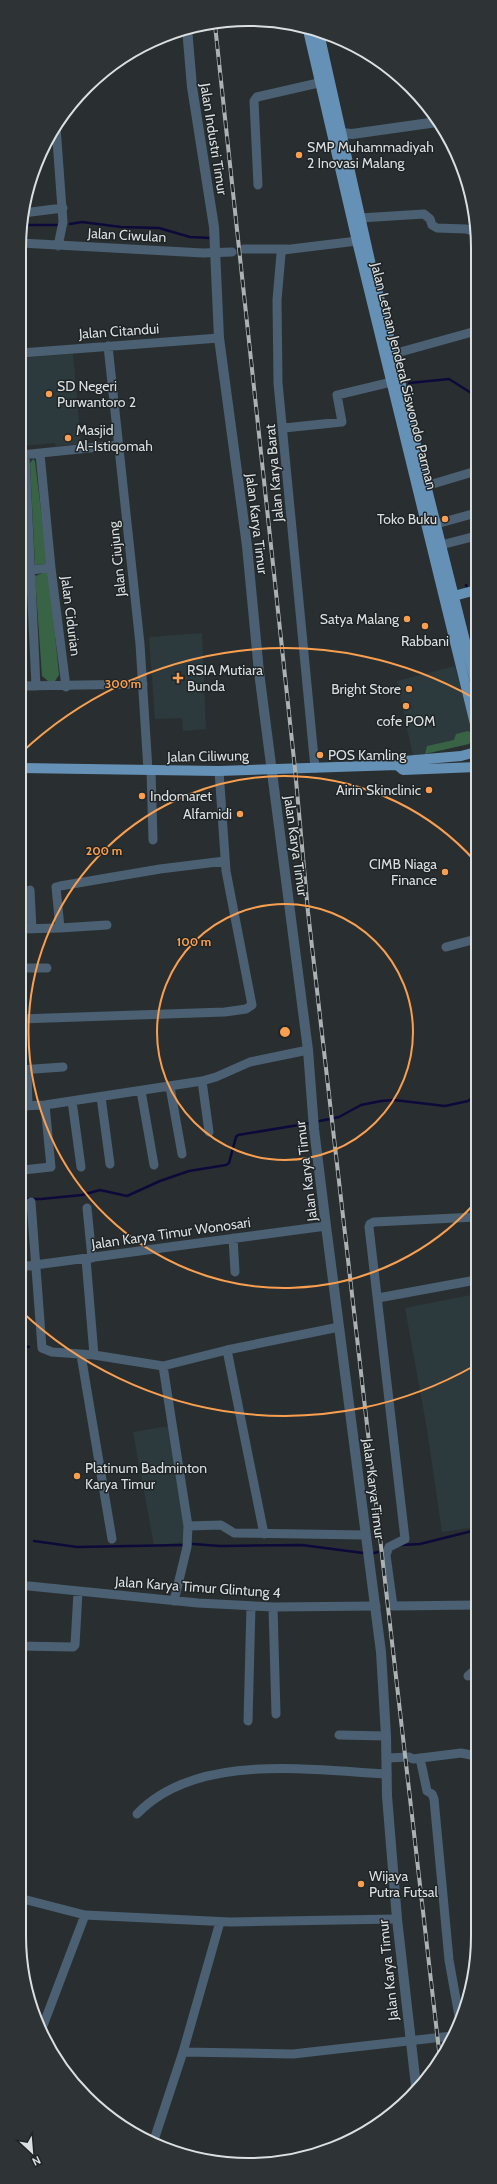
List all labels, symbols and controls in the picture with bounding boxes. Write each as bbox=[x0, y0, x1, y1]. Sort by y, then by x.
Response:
street label: Jalan Industri Timur bbox=[196, 81, 232, 197]
place label: SMP Muhammadiyah 2 Inovasi Malang bbox=[307, 138, 434, 172]
marker: SMP Muhammadiyah 2 Inovasi Malang bbox=[294, 150, 304, 160]
street label: Jalan Ciwulan bbox=[86, 224, 167, 246]
street label: Jalan Letnan Jenderal Siswondo Parman bbox=[367, 260, 441, 491]
street label: Jalan Citandui bbox=[77, 319, 160, 343]
place label: SD Negeri Purwantoro 2 bbox=[57, 377, 136, 411]
marker: SD Negeri Purwantoro 2 bbox=[44, 389, 54, 399]
place label: Masjid Al-Istiqomah bbox=[76, 421, 153, 455]
street label: Jalan Karya Barat bbox=[261, 423, 287, 523]
marker: Masjid Al-Istiqomah bbox=[63, 433, 73, 443]
street label: Jalan Karya Timur bbox=[242, 472, 272, 576]
place label: Toko Buku bbox=[377, 510, 437, 528]
marker: Toko Buku bbox=[440, 514, 450, 524]
street label: Jalan Ciujung bbox=[104, 519, 130, 599]
street label: Jalan Cidurian bbox=[57, 574, 85, 657]
place label: Satya Malang bbox=[320, 610, 400, 628]
marker: Satya Malang bbox=[402, 614, 412, 624]
marker: Rabbani bbox=[420, 621, 430, 631]
place label: Rabbani bbox=[401, 632, 449, 650]
place label: RSIA Mutiara Bunda bbox=[187, 661, 263, 695]
marker: RSIA Mutiara Bunda bbox=[172, 672, 184, 684]
text: 300 m bbox=[105, 676, 141, 691]
place label: Bright Store bbox=[331, 680, 401, 698]
marker: Bright Store bbox=[404, 684, 414, 694]
marker: cofe POM bbox=[401, 701, 411, 711]
place label: cofe POM bbox=[377, 712, 435, 730]
street label: Jalan Ciliwung bbox=[166, 746, 250, 766]
place label: POS Kamling bbox=[328, 746, 407, 764]
marker: POS Kamling bbox=[315, 750, 325, 760]
place label: Airin Skinclinic bbox=[336, 781, 421, 799]
marker: Airin Skinclinic bbox=[424, 785, 434, 795]
place label: Indomaret bbox=[150, 787, 212, 805]
marker: Indomaret bbox=[137, 791, 147, 801]
street label: Jalan Karya Timur bbox=[280, 794, 312, 898]
place label: Alfamidi bbox=[183, 805, 232, 823]
marker: Alfamidi bbox=[235, 809, 245, 819]
text: 200 m bbox=[86, 843, 122, 858]
place label: CIMB Niaga Finance bbox=[369, 855, 437, 889]
marker: CIMB Niaga Finance bbox=[440, 867, 450, 877]
text: 100 m bbox=[177, 934, 211, 949]
centre of rings bbox=[278, 1025, 292, 1039]
street label: Jalan Karya Timur bbox=[291, 1119, 321, 1223]
street label: Jalan Karya Timur Wonosari bbox=[89, 1213, 252, 1253]
street label: Jalan Karya Timur bbox=[359, 1437, 389, 1541]
place label: Platinum Badminton Karya Timur bbox=[85, 1459, 207, 1493]
marker: Platinum Badminton Karya Timur bbox=[72, 1471, 82, 1481]
street label: Jalan Karya Timur Glintung 4 bbox=[114, 1572, 281, 1602]
place label: Wijaya Putra Futsal bbox=[369, 1867, 439, 1901]
marker: Wijaya Putra Futsal bbox=[356, 1879, 366, 1889]
street label: Jalan Karya Timur bbox=[374, 1918, 402, 2022]
north arrow bbox=[12, 2132, 52, 2172]
text: N bbox=[30, 2153, 43, 2169]

